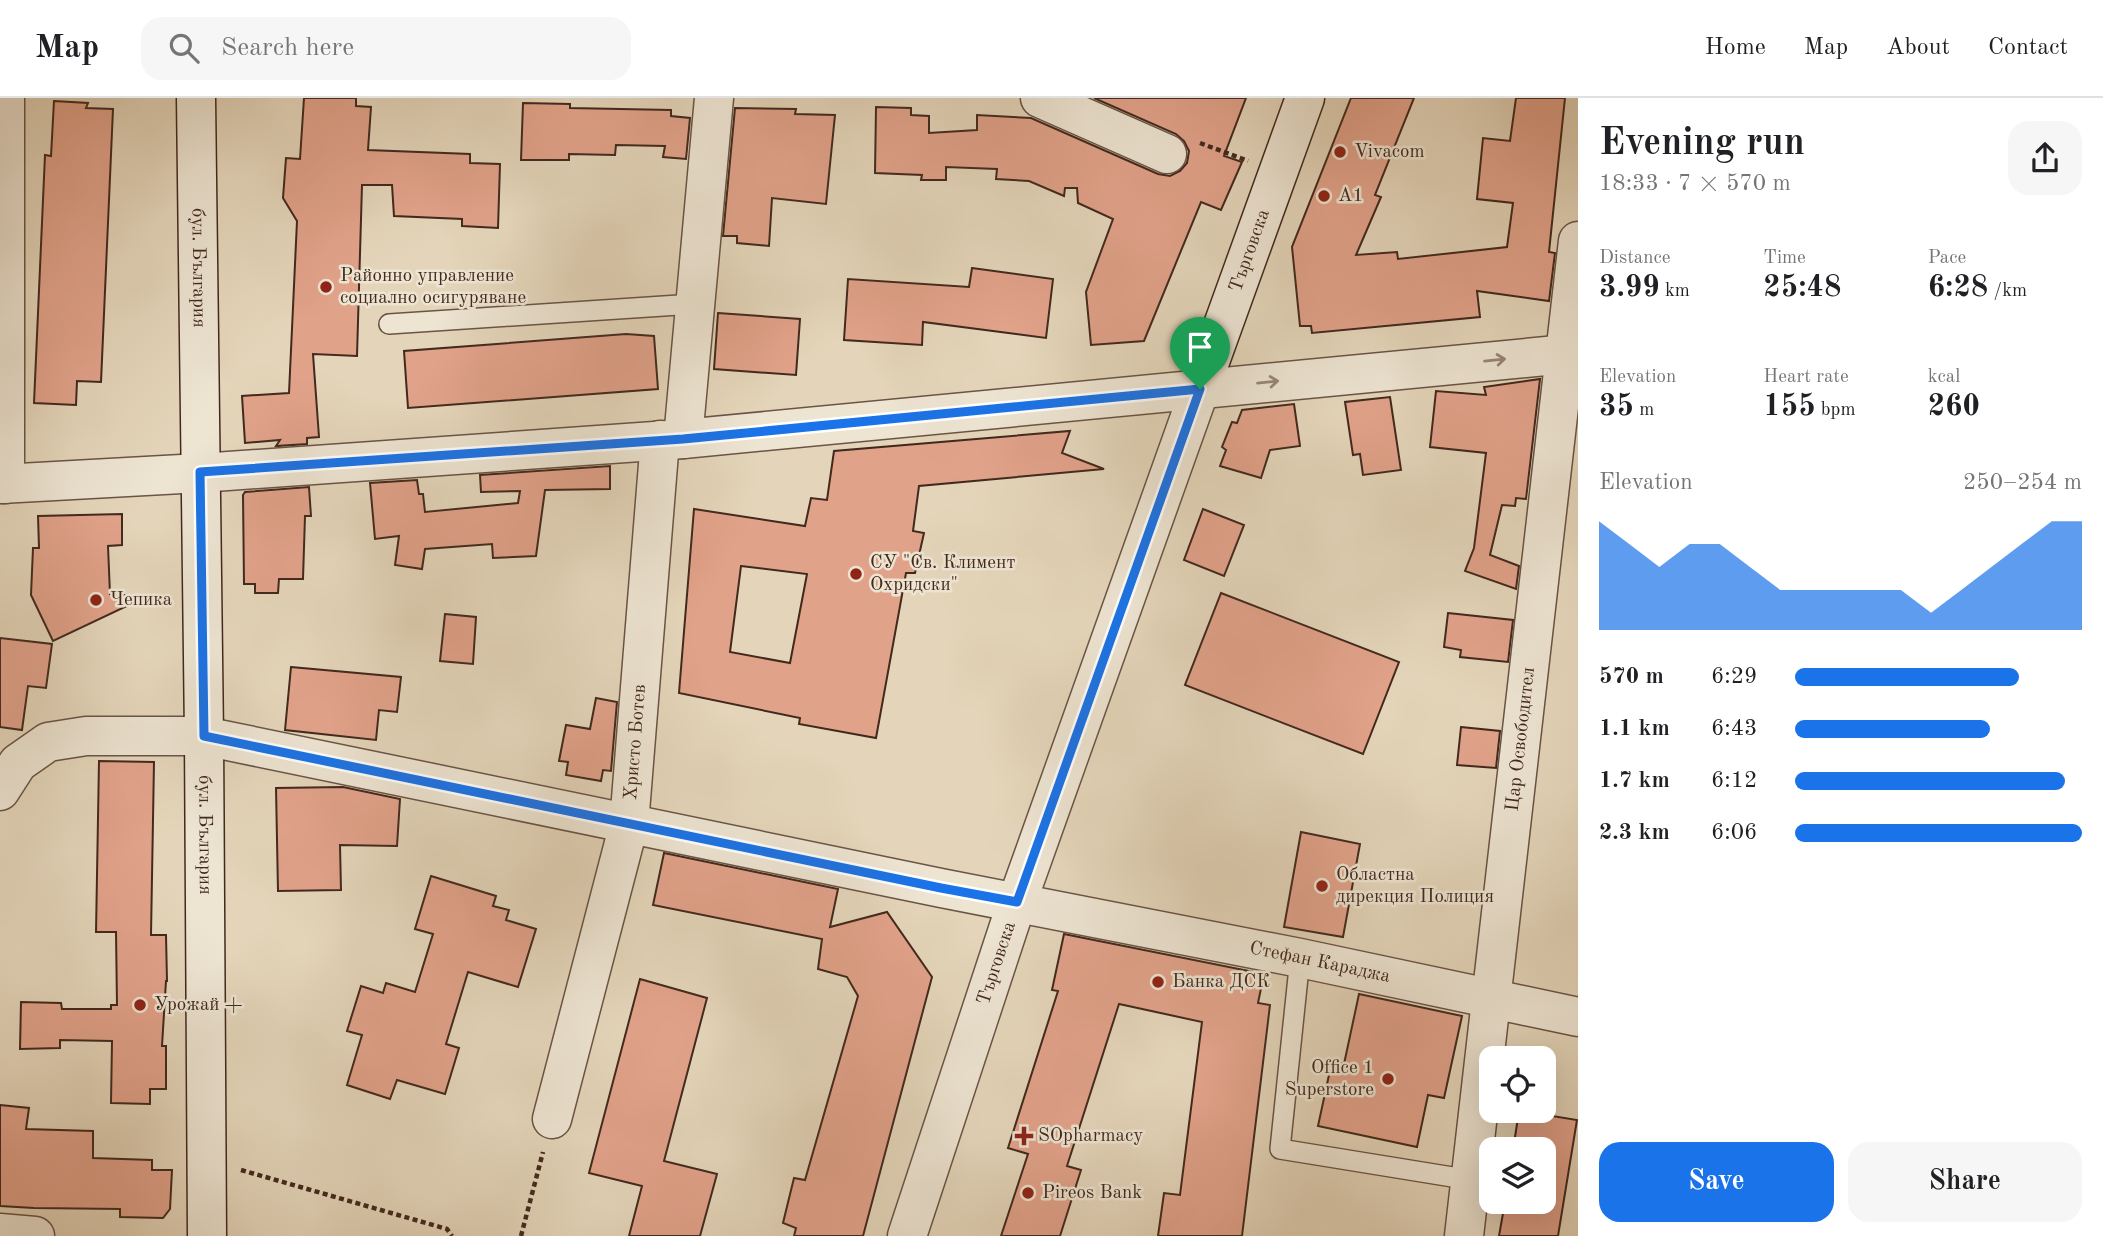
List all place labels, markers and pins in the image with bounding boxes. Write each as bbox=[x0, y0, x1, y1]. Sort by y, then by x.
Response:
place label: Vivacom bbox=[1354, 143, 1425, 162]
marker: Vivacom bbox=[1332, 144, 1348, 160]
place label: A1 bbox=[1338, 187, 1364, 206]
marker: A1 bbox=[1316, 188, 1332, 204]
place label: Районно управление социално осигуряване bbox=[340, 267, 526, 308]
marker: Районно управление социално осигуряване bbox=[318, 279, 334, 295]
pin bbox=[1170, 317, 1230, 389]
place label: СУ "Св. Климент Охридски" bbox=[870, 554, 1015, 595]
marker: СУ "Св. Климент Охридски" bbox=[848, 566, 864, 582]
place label: Чепика bbox=[110, 591, 173, 610]
marker: Чепика bbox=[88, 592, 104, 608]
place label: Областна дирекция Полиция bbox=[1336, 866, 1494, 907]
marker: Областна дирекция Полиция bbox=[1314, 878, 1330, 894]
place label: Банка ДСК bbox=[1172, 973, 1270, 992]
marker: Банка ДСК bbox=[1150, 974, 1166, 990]
place label: Урожай + bbox=[154, 996, 243, 1015]
marker: Урожай + bbox=[132, 997, 148, 1013]
place label: Office 1 Superstore bbox=[1285, 1059, 1374, 1100]
marker: Office 1 Superstore bbox=[1380, 1071, 1396, 1087]
place label: SOpharmacy bbox=[1038, 1127, 1143, 1146]
marker: SOpharmacy bbox=[1016, 1128, 1032, 1144]
place label: Pireos Bank bbox=[1042, 1184, 1142, 1203]
marker: Pireos Bank bbox=[1020, 1185, 1036, 1201]

